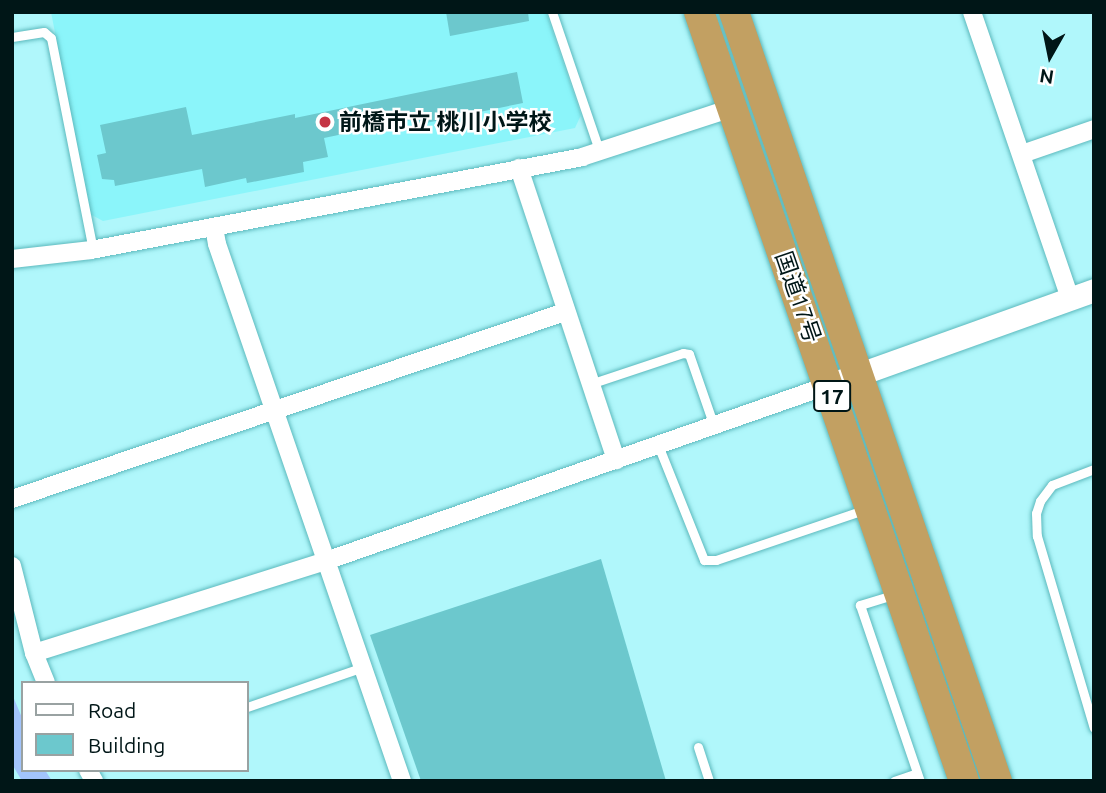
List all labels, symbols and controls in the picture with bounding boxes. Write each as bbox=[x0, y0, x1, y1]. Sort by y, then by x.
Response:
north arrow bbox=[1015, 21, 1085, 91]
text: N bbox=[1038, 65, 1055, 89]
place label: 前橋市立 桃川小学校 bbox=[339, 108, 551, 136]
marker: 前橋市立 桃川小学校 bbox=[317, 114, 333, 130]
street label: 国道17号 bbox=[769, 248, 827, 346]
road number: 17 bbox=[813, 378, 851, 414]
legend bbox=[21, 681, 248, 772]
text: Road bbox=[88, 698, 136, 722]
text: Building bbox=[88, 733, 165, 757]

